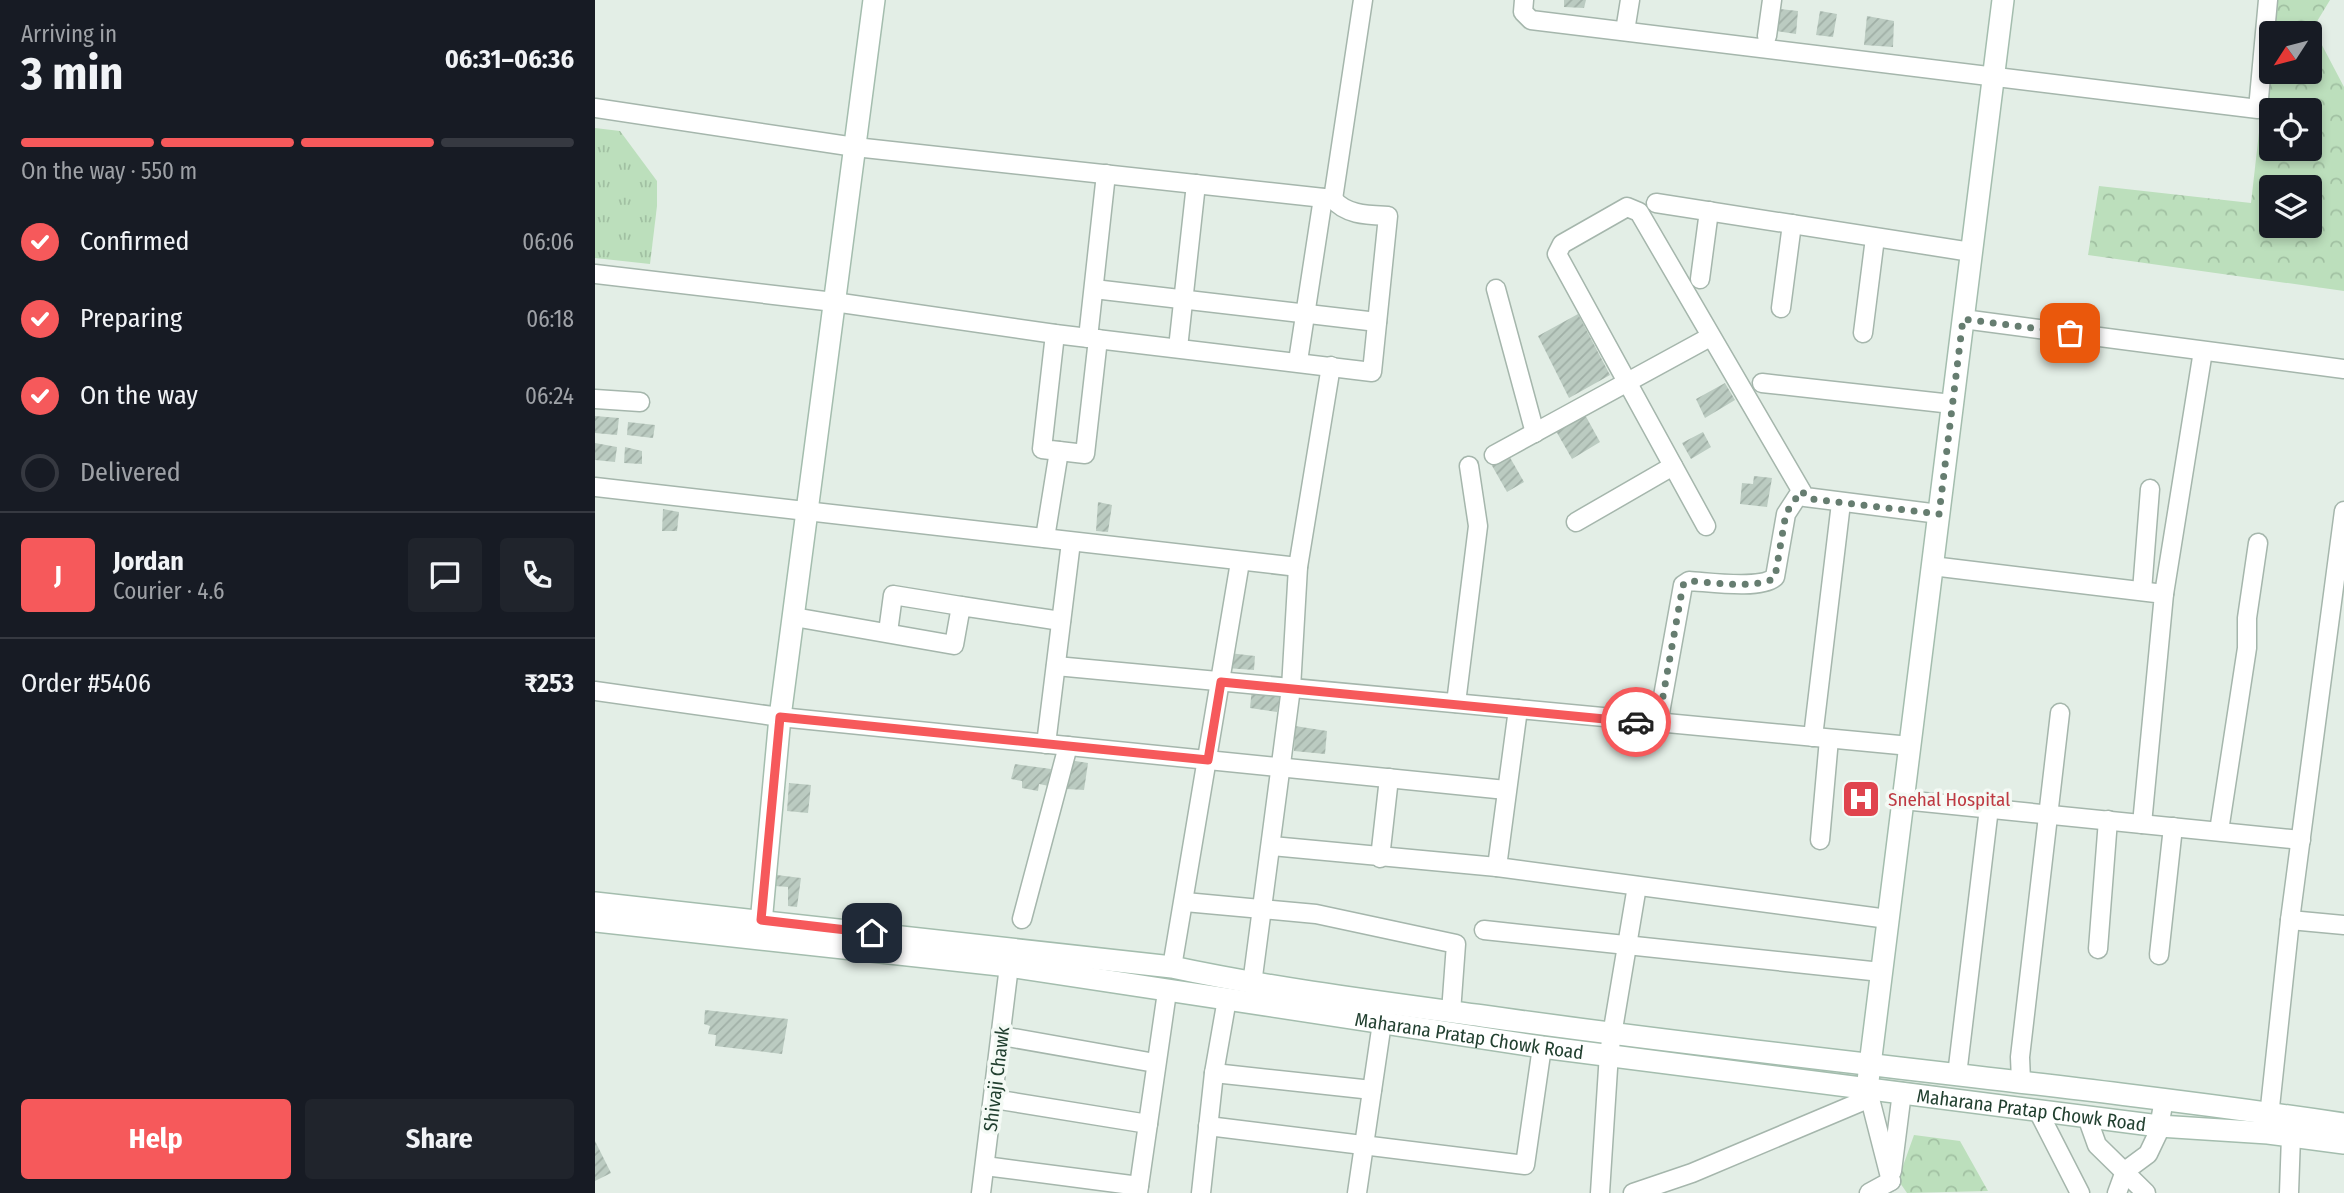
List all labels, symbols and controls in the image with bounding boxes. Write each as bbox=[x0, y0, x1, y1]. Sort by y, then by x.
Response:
text: Arriving in bbox=[21, 20, 117, 48]
north arrow bbox=[2259, 21, 2322, 84]
map controls bbox=[2259, 21, 2322, 238]
text: 06:31–06:36 bbox=[445, 44, 574, 75]
text: 3 min bbox=[21, 46, 123, 101]
button: locate bbox=[2259, 98, 2322, 161]
text: On the way · 550 m bbox=[21, 157, 197, 185]
button: layers bbox=[2259, 175, 2322, 238]
icon: check bbox=[21, 223, 59, 261]
text: Confirmed bbox=[80, 226, 190, 257]
text: 06:06 bbox=[522, 228, 574, 256]
icon: check bbox=[21, 300, 59, 338]
text: Preparing bbox=[80, 303, 182, 334]
pin bbox=[2040, 303, 2100, 363]
text: 06:18 bbox=[526, 305, 574, 333]
icon: bag bbox=[2051, 314, 2089, 352]
icon: check bbox=[21, 377, 59, 415]
text: On the way bbox=[80, 380, 198, 411]
text: 06:24 bbox=[525, 382, 574, 410]
text: Delivered bbox=[80, 457, 181, 488]
button: chat bbox=[408, 538, 482, 612]
button: phone bbox=[500, 538, 574, 612]
text: Jordan bbox=[113, 546, 184, 577]
text: J bbox=[54, 560, 62, 591]
text: Courier · 4.6 bbox=[113, 577, 224, 605]
text: Order #5406 bbox=[21, 668, 151, 699]
text: ₹253 bbox=[524, 668, 574, 699]
courier bbox=[1601, 687, 1671, 757]
icon: car bbox=[1617, 703, 1655, 741]
hospital icon: Snehal Hospital bbox=[1840, 778, 1882, 820]
place label: Snehal Hospital bbox=[1888, 788, 2010, 811]
pin bbox=[842, 903, 902, 963]
icon: home bbox=[853, 914, 891, 952]
street label: Maharana Pratap Chowk Road bbox=[1353, 1008, 1585, 1064]
street label: Shivaji Chawk bbox=[979, 1025, 1014, 1133]
street label: Maharana Pratap Chowk Road bbox=[1915, 1084, 2147, 1136]
button: Help bbox=[21, 1099, 291, 1179]
button: Share bbox=[305, 1099, 574, 1179]

